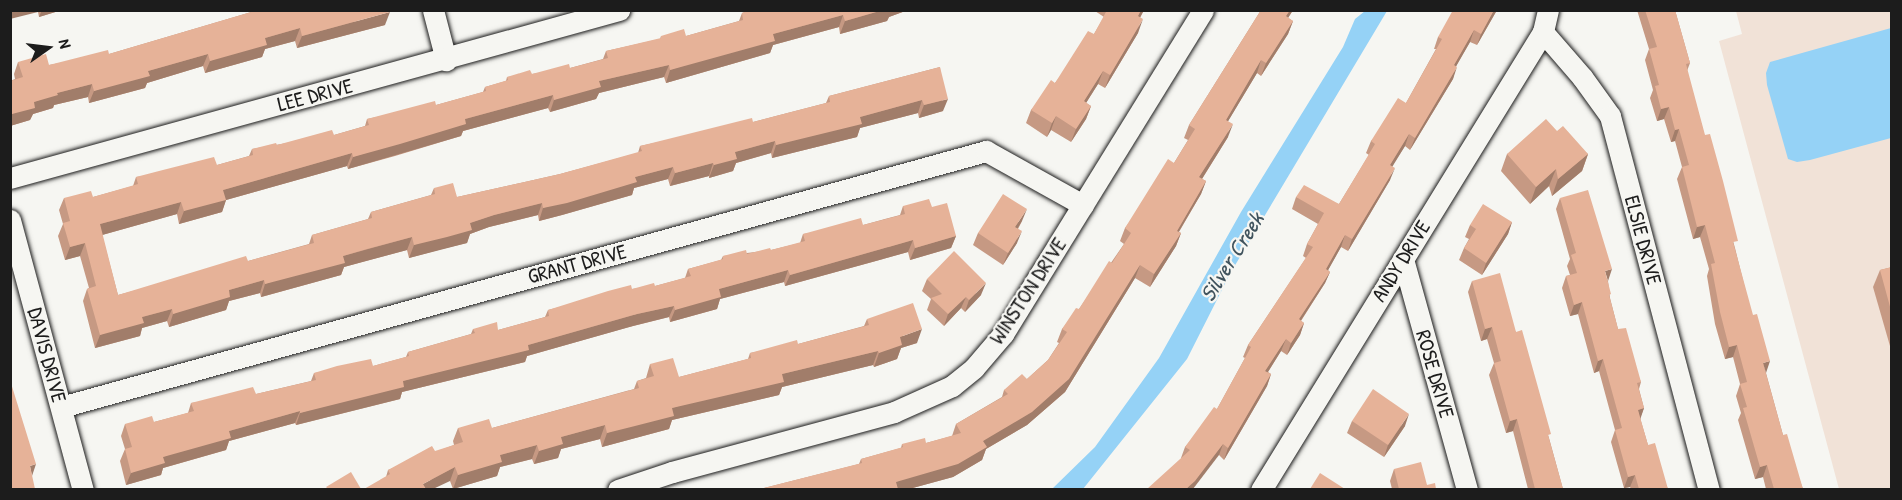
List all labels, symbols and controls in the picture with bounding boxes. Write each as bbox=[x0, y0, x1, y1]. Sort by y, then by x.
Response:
north arrow bbox=[18, 18, 78, 78]
text: N bbox=[54, 37, 77, 50]
street label: LEE DRIVE bbox=[275, 73, 355, 117]
street label: ELSIE DRIVE bbox=[1619, 193, 1667, 287]
water label: Silver Creek bbox=[1195, 208, 1269, 306]
street label: ANDY DRIVE bbox=[1366, 216, 1436, 306]
street label: WINSTON DRIVE bbox=[984, 233, 1072, 349]
street label: GRANT DRIVE bbox=[525, 239, 629, 289]
street label: DAVIS DRIVE bbox=[22, 305, 72, 405]
street label: ROSE DRIVE bbox=[1410, 327, 1460, 421]

